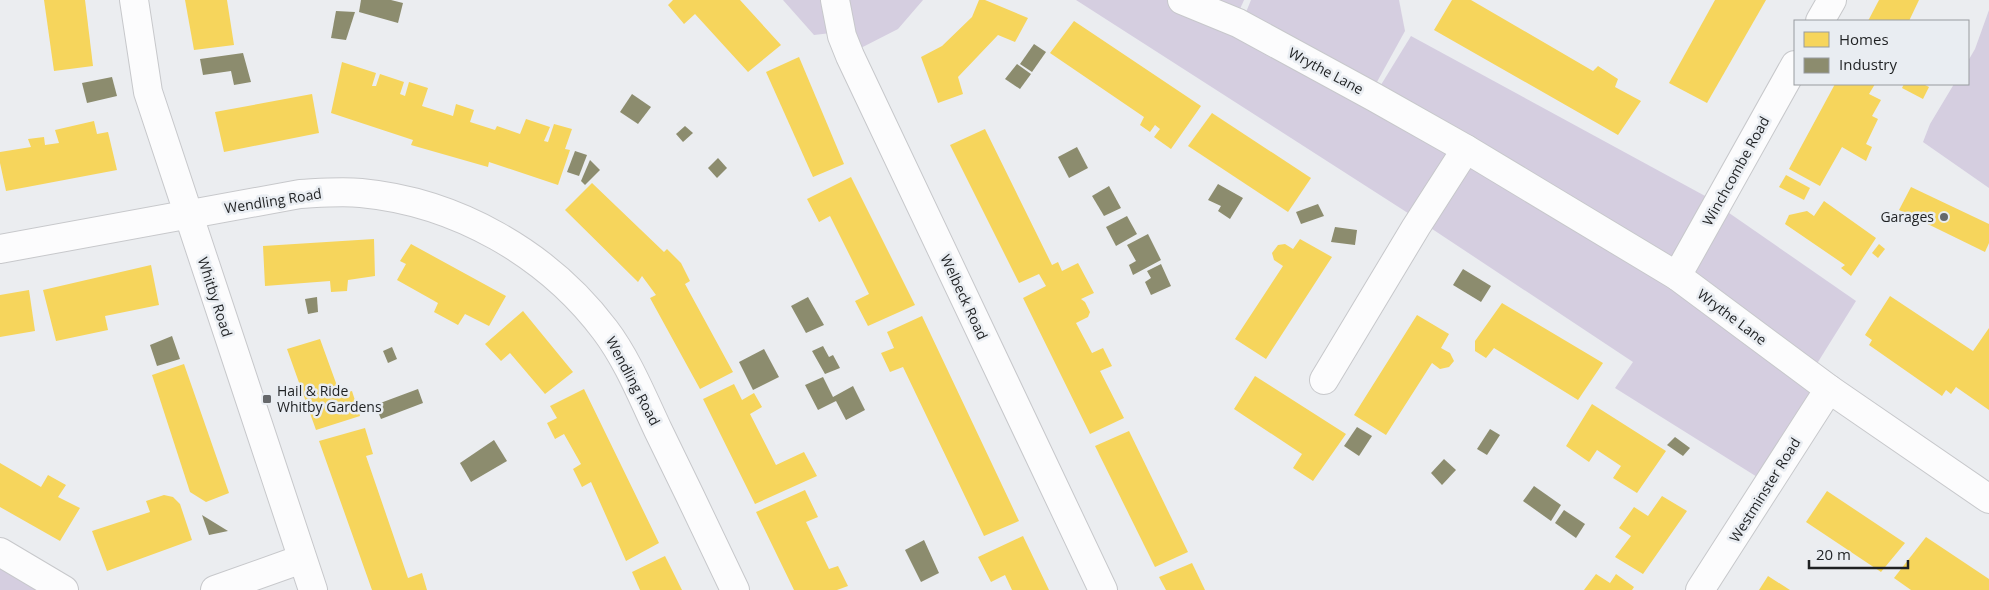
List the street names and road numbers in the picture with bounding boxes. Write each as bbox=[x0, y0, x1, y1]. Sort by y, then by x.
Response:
street label: Wrythe Lane bbox=[1285, 43, 1367, 98]
street label: Winchcombe Road bbox=[1698, 113, 1773, 229]
street label: Wendling Road bbox=[223, 183, 323, 218]
street label: Welbeck Road bbox=[936, 251, 992, 342]
street label: Whitby Road bbox=[194, 255, 237, 339]
street label: Wrythe Lane bbox=[1694, 284, 1771, 349]
street label: Wendling Road bbox=[602, 333, 665, 429]
street label: Westminster Road bbox=[1725, 434, 1804, 546]

